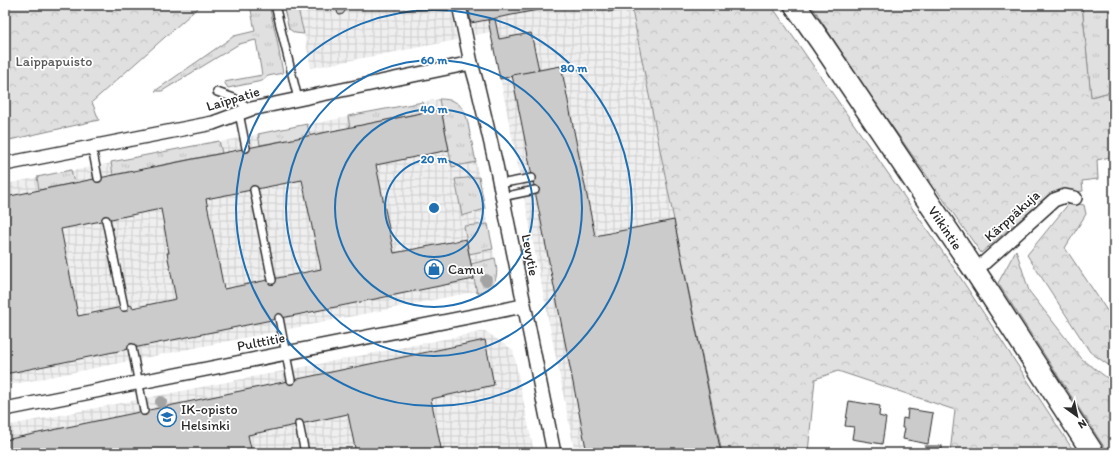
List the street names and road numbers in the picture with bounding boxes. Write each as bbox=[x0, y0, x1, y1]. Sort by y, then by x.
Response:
street label: Laippatie bbox=[204, 83, 262, 115]
street label: Kärppäkuja bbox=[981, 187, 1043, 245]
street label: Viikintie bbox=[924, 203, 966, 253]
street label: Levytie bbox=[518, 233, 542, 278]
street label: Pulttitie bbox=[235, 329, 287, 355]

